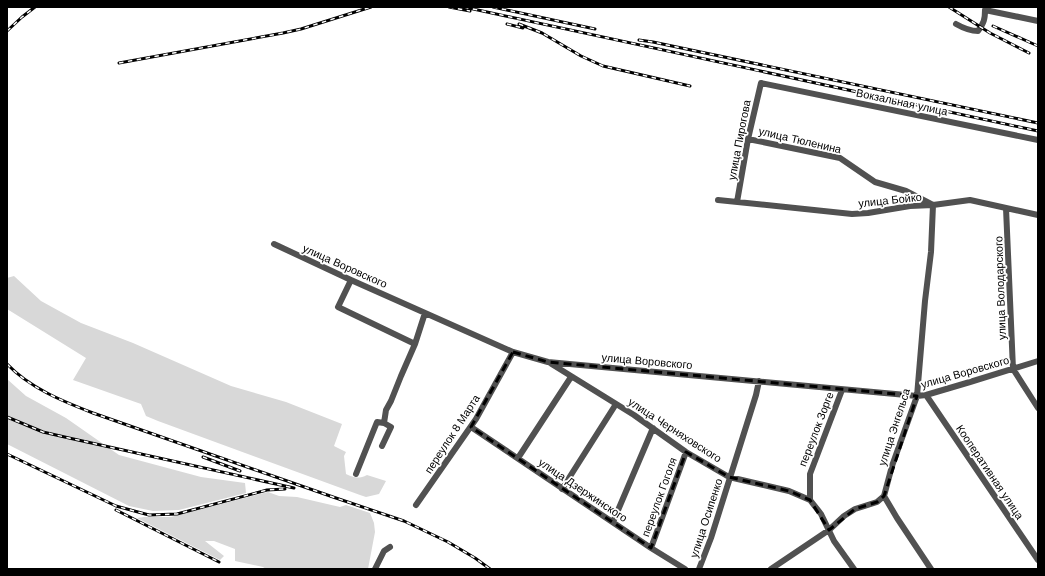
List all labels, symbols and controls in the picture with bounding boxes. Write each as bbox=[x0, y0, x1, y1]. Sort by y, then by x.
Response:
street label: Вокзальная улица bbox=[855, 86, 950, 118]
street label: улица Пирогова bbox=[725, 98, 753, 181]
street label: улица Тюленина bbox=[757, 125, 843, 156]
street label: улица Бойко bbox=[858, 191, 922, 209]
street label: улица Володарского bbox=[992, 236, 1008, 340]
street label: улица Воровского bbox=[301, 242, 389, 290]
street label: улица Воровского bbox=[601, 351, 693, 371]
street label: улица Воровского bbox=[920, 354, 1010, 390]
street label: улица Энгельса bbox=[876, 386, 912, 467]
street label: переулок Зорге bbox=[796, 390, 836, 468]
street label: переулок 8 Марта bbox=[422, 392, 482, 476]
street label: улица Черняховского bbox=[626, 395, 724, 465]
street label: Кооперативная улица bbox=[954, 423, 1027, 522]
street label: улица Дзержинского bbox=[536, 456, 630, 524]
street label: переулок Гоголя bbox=[639, 456, 679, 538]
street label: улица Осипенко bbox=[688, 477, 724, 559]

